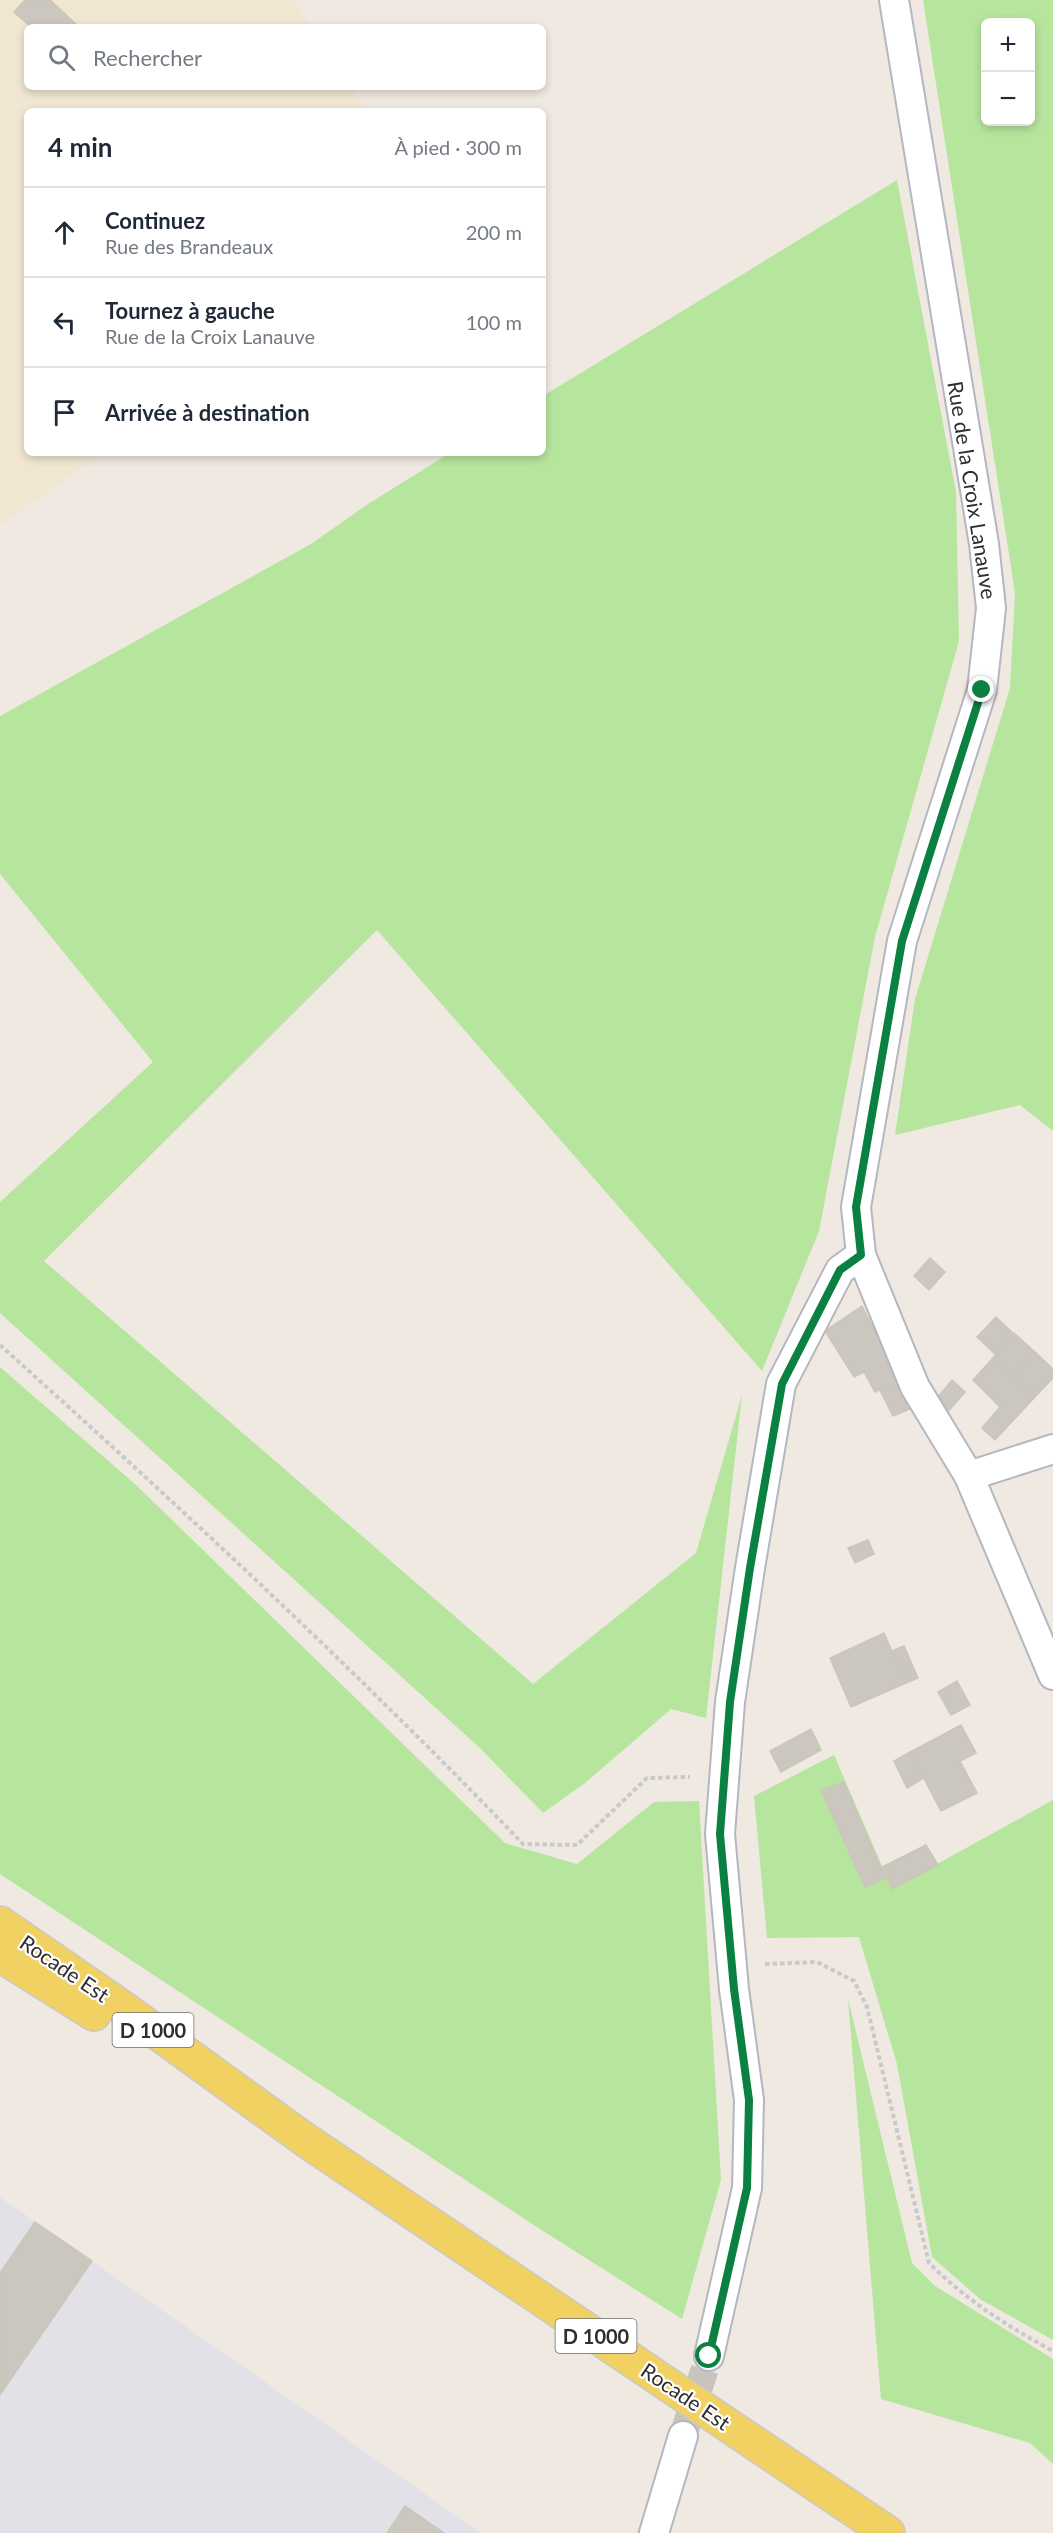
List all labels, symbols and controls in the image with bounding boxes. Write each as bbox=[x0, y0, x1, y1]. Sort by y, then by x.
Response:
map controls bbox=[981, 18, 1035, 126]
button: + bbox=[981, 18, 1035, 72]
search box bbox=[24, 24, 546, 90]
icon: search bbox=[45, 41, 78, 74]
text: Rechercher bbox=[93, 44, 202, 71]
button: − bbox=[981, 72, 1035, 126]
text: 4 min bbox=[48, 131, 112, 163]
text: À pied · 300 m bbox=[394, 135, 522, 159]
text: Continuez bbox=[105, 207, 205, 234]
icon: ahead bbox=[48, 216, 81, 249]
text: 200 m bbox=[466, 220, 522, 244]
text: Rue des Brandeaux bbox=[105, 234, 273, 258]
text: Tournez à gauche bbox=[105, 297, 275, 324]
icon: left bbox=[48, 306, 81, 339]
text: 100 m bbox=[466, 310, 522, 334]
text: Rue de la Croix Lanauve bbox=[105, 324, 315, 348]
street label: Rue de la Croix Lanauve bbox=[943, 379, 1003, 601]
icon: arrive bbox=[48, 396, 81, 429]
text: Arrivée à destination bbox=[105, 399, 310, 426]
route end bbox=[968, 676, 994, 702]
street label: Rocade Est bbox=[16, 1929, 115, 2007]
road number: D 1000 bbox=[112, 2013, 194, 2047]
road number: D 1000 bbox=[556, 2319, 636, 2353]
route start bbox=[695, 2342, 721, 2368]
street label: Rocade Est bbox=[637, 2357, 736, 2435]

